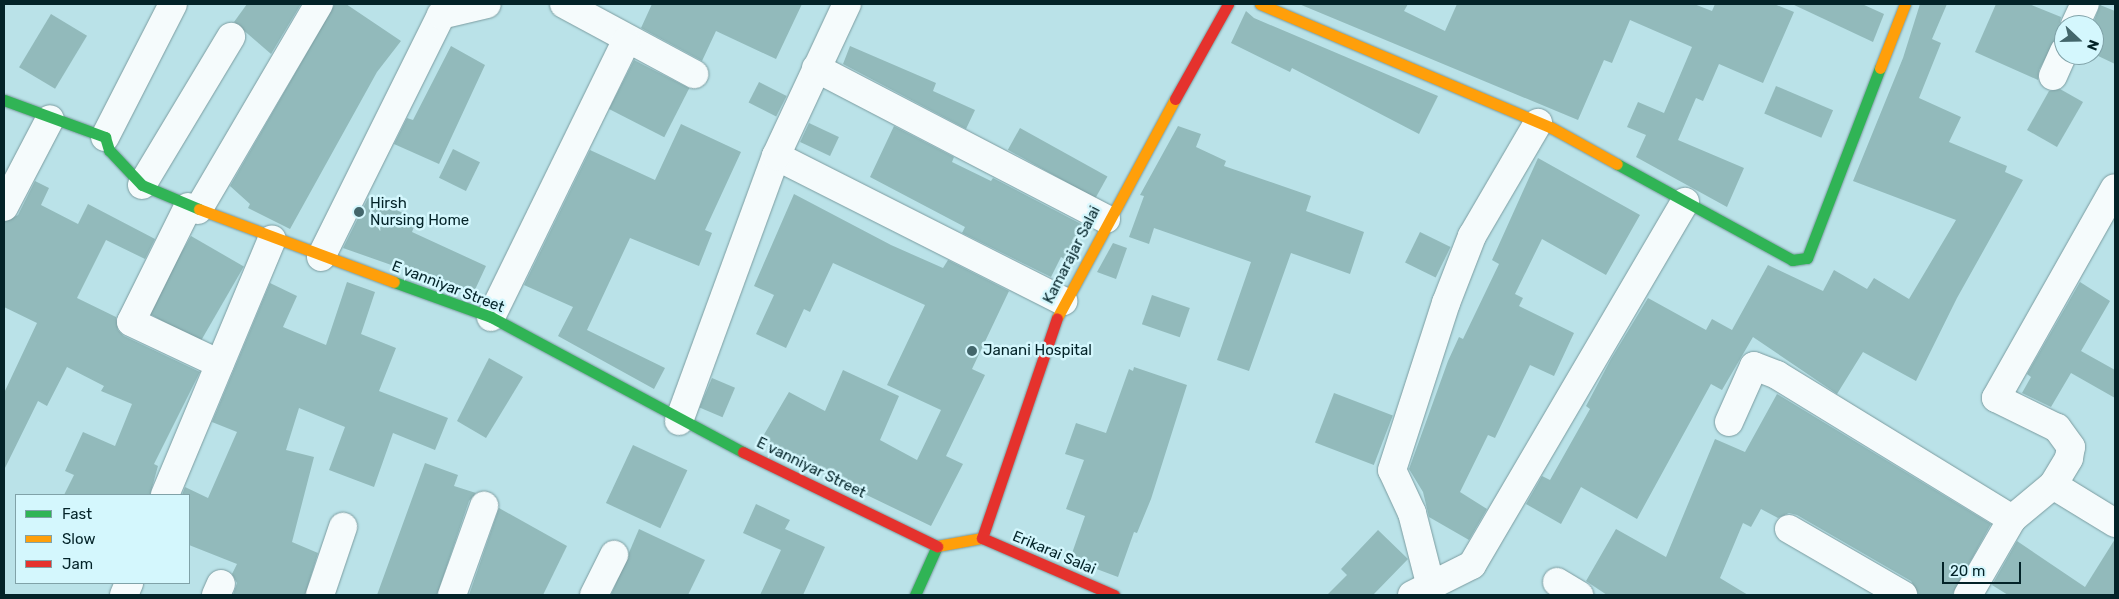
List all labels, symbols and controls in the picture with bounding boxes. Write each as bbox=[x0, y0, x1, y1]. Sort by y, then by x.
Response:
north arrow bbox=[2054, 15, 2104, 65]
text: N bbox=[2083, 37, 2102, 53]
place label: Hirsh Nursing Home bbox=[370, 194, 469, 229]
street label: Kamarajar Salai bbox=[1040, 203, 1104, 307]
marker: Hirsh Nursing Home bbox=[352, 205, 366, 219]
street label: E vanniyar Street bbox=[389, 257, 507, 317]
place label: Janani Hospital bbox=[983, 342, 1092, 360]
marker: Janani Hospital bbox=[965, 344, 979, 358]
street label: E vanniyar Street bbox=[753, 434, 869, 502]
legend bbox=[15, 494, 190, 584]
text: Fast bbox=[62, 505, 92, 523]
street label: Erikarai Salai bbox=[1010, 527, 1098, 579]
text: Slow bbox=[62, 530, 95, 548]
scale bar bbox=[1944, 552, 2023, 584]
text: Jam bbox=[62, 555, 93, 573]
text: 20 m bbox=[1950, 562, 1985, 580]

